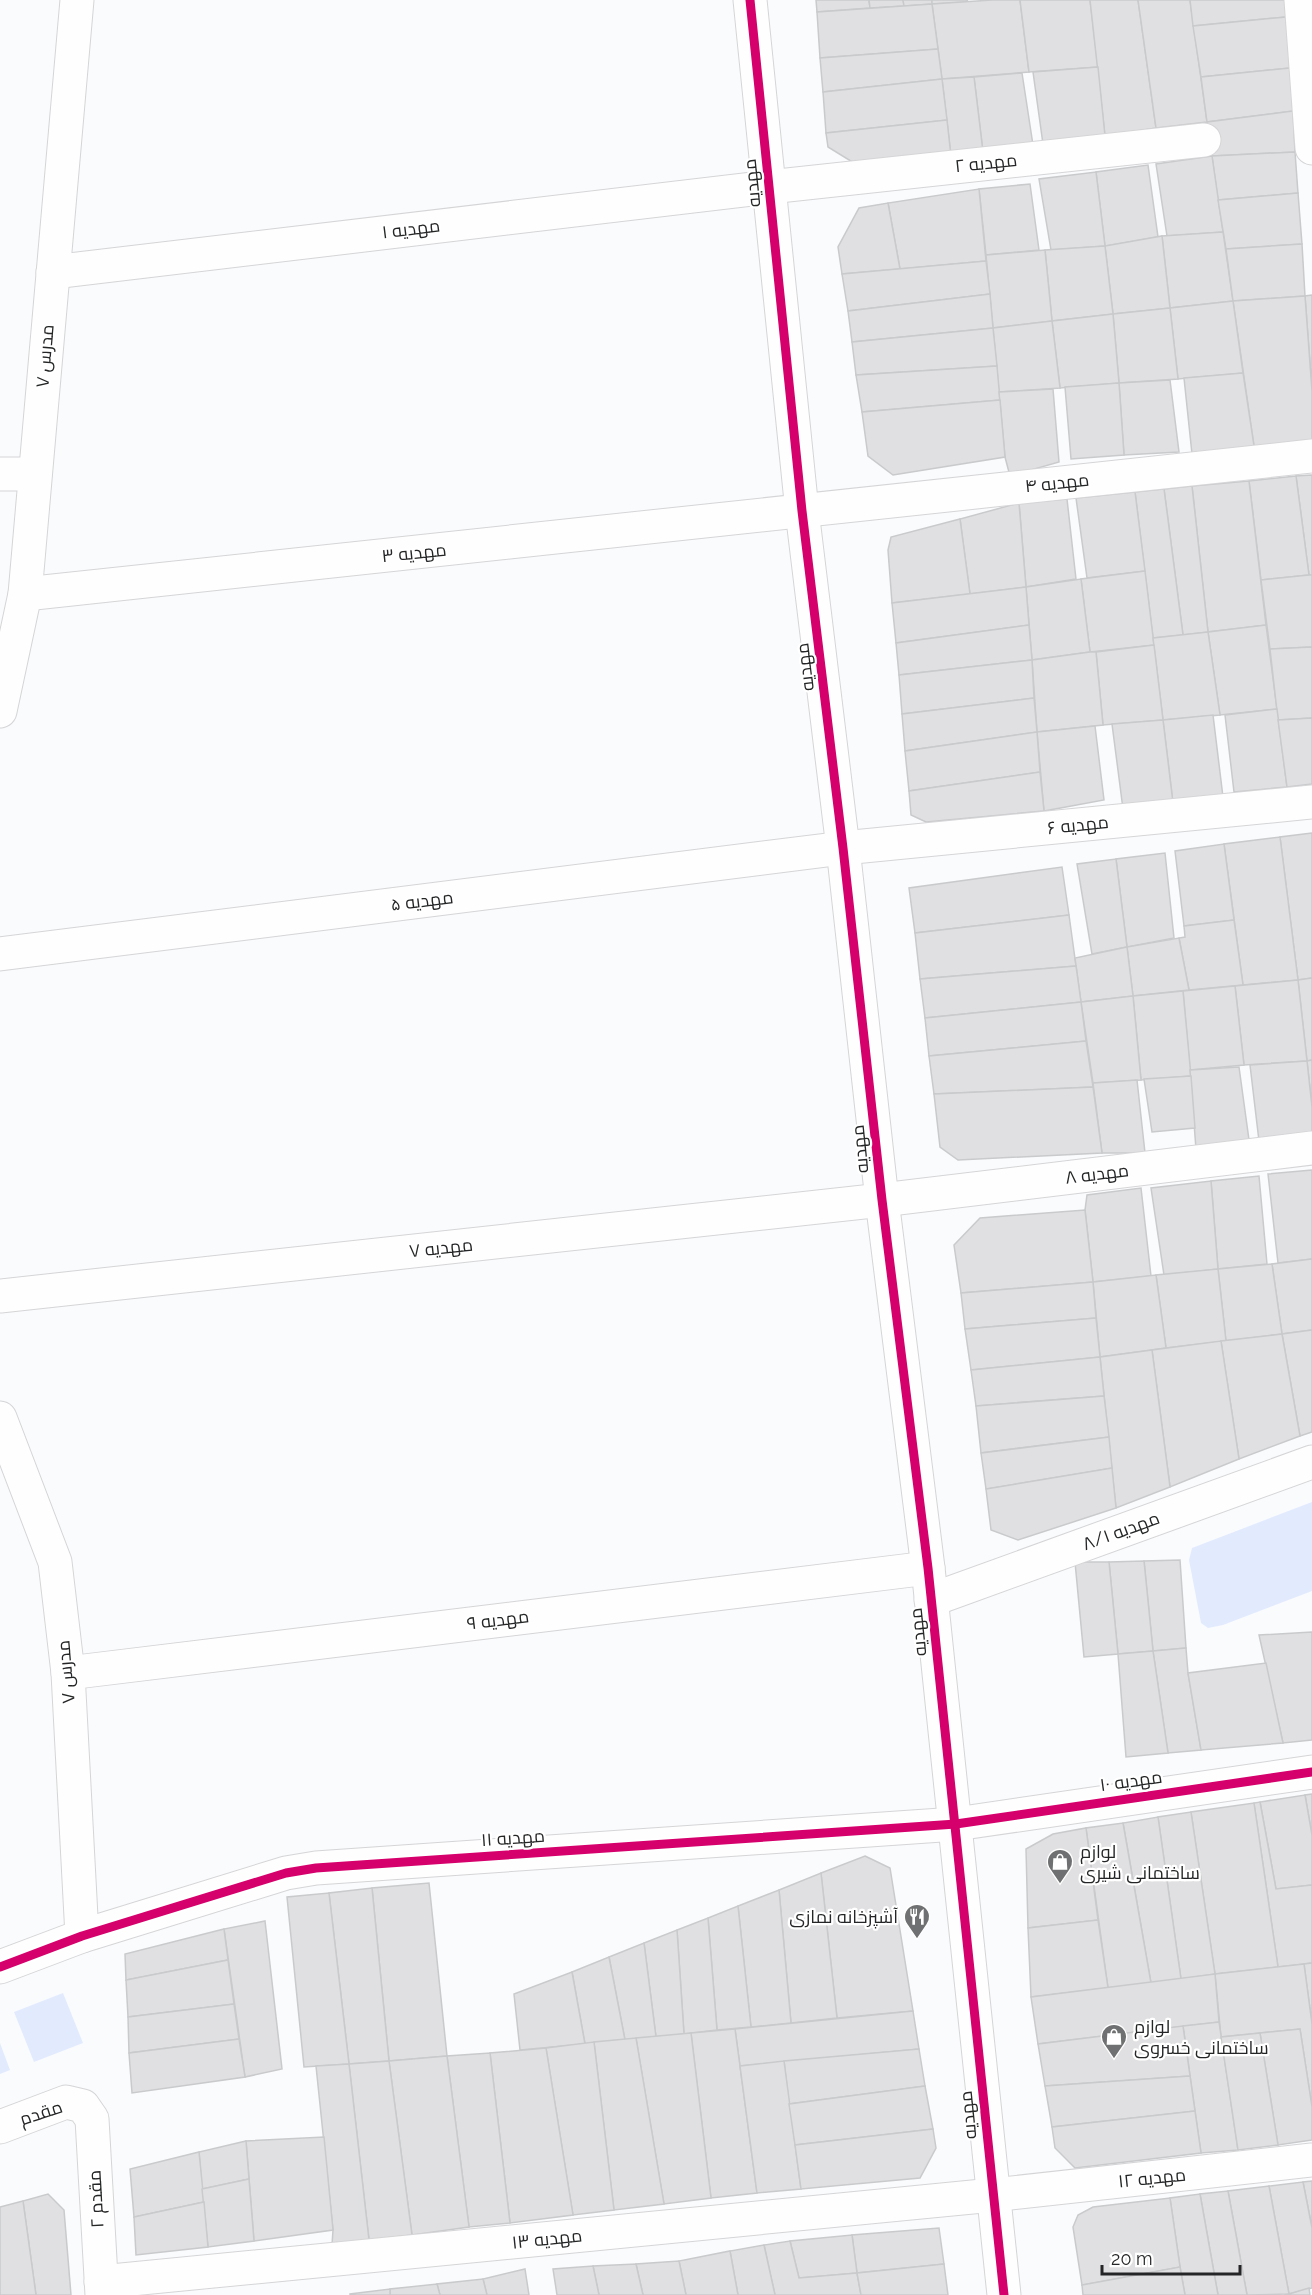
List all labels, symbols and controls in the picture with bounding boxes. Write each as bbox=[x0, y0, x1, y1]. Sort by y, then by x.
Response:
street label: مهدیه ۲ bbox=[954, 149, 1018, 177]
street label: مهدیه bbox=[739, 158, 765, 208]
street label: مهدیه ۱ bbox=[381, 215, 441, 243]
street label: مدرس ۷ bbox=[31, 323, 59, 389]
street label: مهدیه ۴ bbox=[1024, 469, 1090, 497]
street label: مهدیه ۳ bbox=[381, 539, 447, 567]
street label: مهدیه bbox=[791, 642, 819, 692]
street label: مهدیه ۶ bbox=[1046, 811, 1110, 839]
street label: مهدیه ۵ bbox=[390, 886, 454, 916]
street label: مهدیه bbox=[847, 1124, 873, 1174]
street label: مهدیه ۸ bbox=[1064, 1159, 1130, 1189]
street label: مهدیه ۷ bbox=[408, 1234, 474, 1262]
street label: مهدیه ۸/۱ bbox=[1079, 1507, 1163, 1555]
street label: مهدیه ۹ bbox=[466, 1605, 530, 1635]
street label: مهدیه bbox=[905, 1607, 931, 1657]
street label: مدرس ۷ bbox=[52, 1639, 80, 1705]
street label: مهدیه ۱۰ bbox=[1098, 1766, 1164, 1796]
street label: مهدیه ۱۱ bbox=[480, 1825, 546, 1851]
place label: لوازم ساختمانی شیری bbox=[1080, 1841, 1200, 1884]
shop icon: لوازم ساختمانی شیری bbox=[1045, 1847, 1075, 1885]
restaurant icon: آشپزخانه نمازی bbox=[902, 1902, 932, 1940]
place label: آشپزخانه نمازی bbox=[789, 1906, 898, 1929]
place label: لوازم ساختمانی خسروی bbox=[1134, 2016, 1269, 2059]
shop icon: لوازم ساختمانی خسروی bbox=[1099, 2022, 1129, 2060]
street label: مهدیه bbox=[955, 2090, 981, 2140]
street label: مقدم bbox=[17, 2096, 66, 2131]
street label: مهدیه ۱۲ bbox=[1117, 2164, 1187, 2192]
street label: مقدم ۲ bbox=[83, 2169, 110, 2229]
street label: مهدیه ۱۳ bbox=[511, 2224, 583, 2254]
scale bar bbox=[1102, 2238, 1240, 2276]
text: 20 m bbox=[1111, 2248, 1153, 2269]

